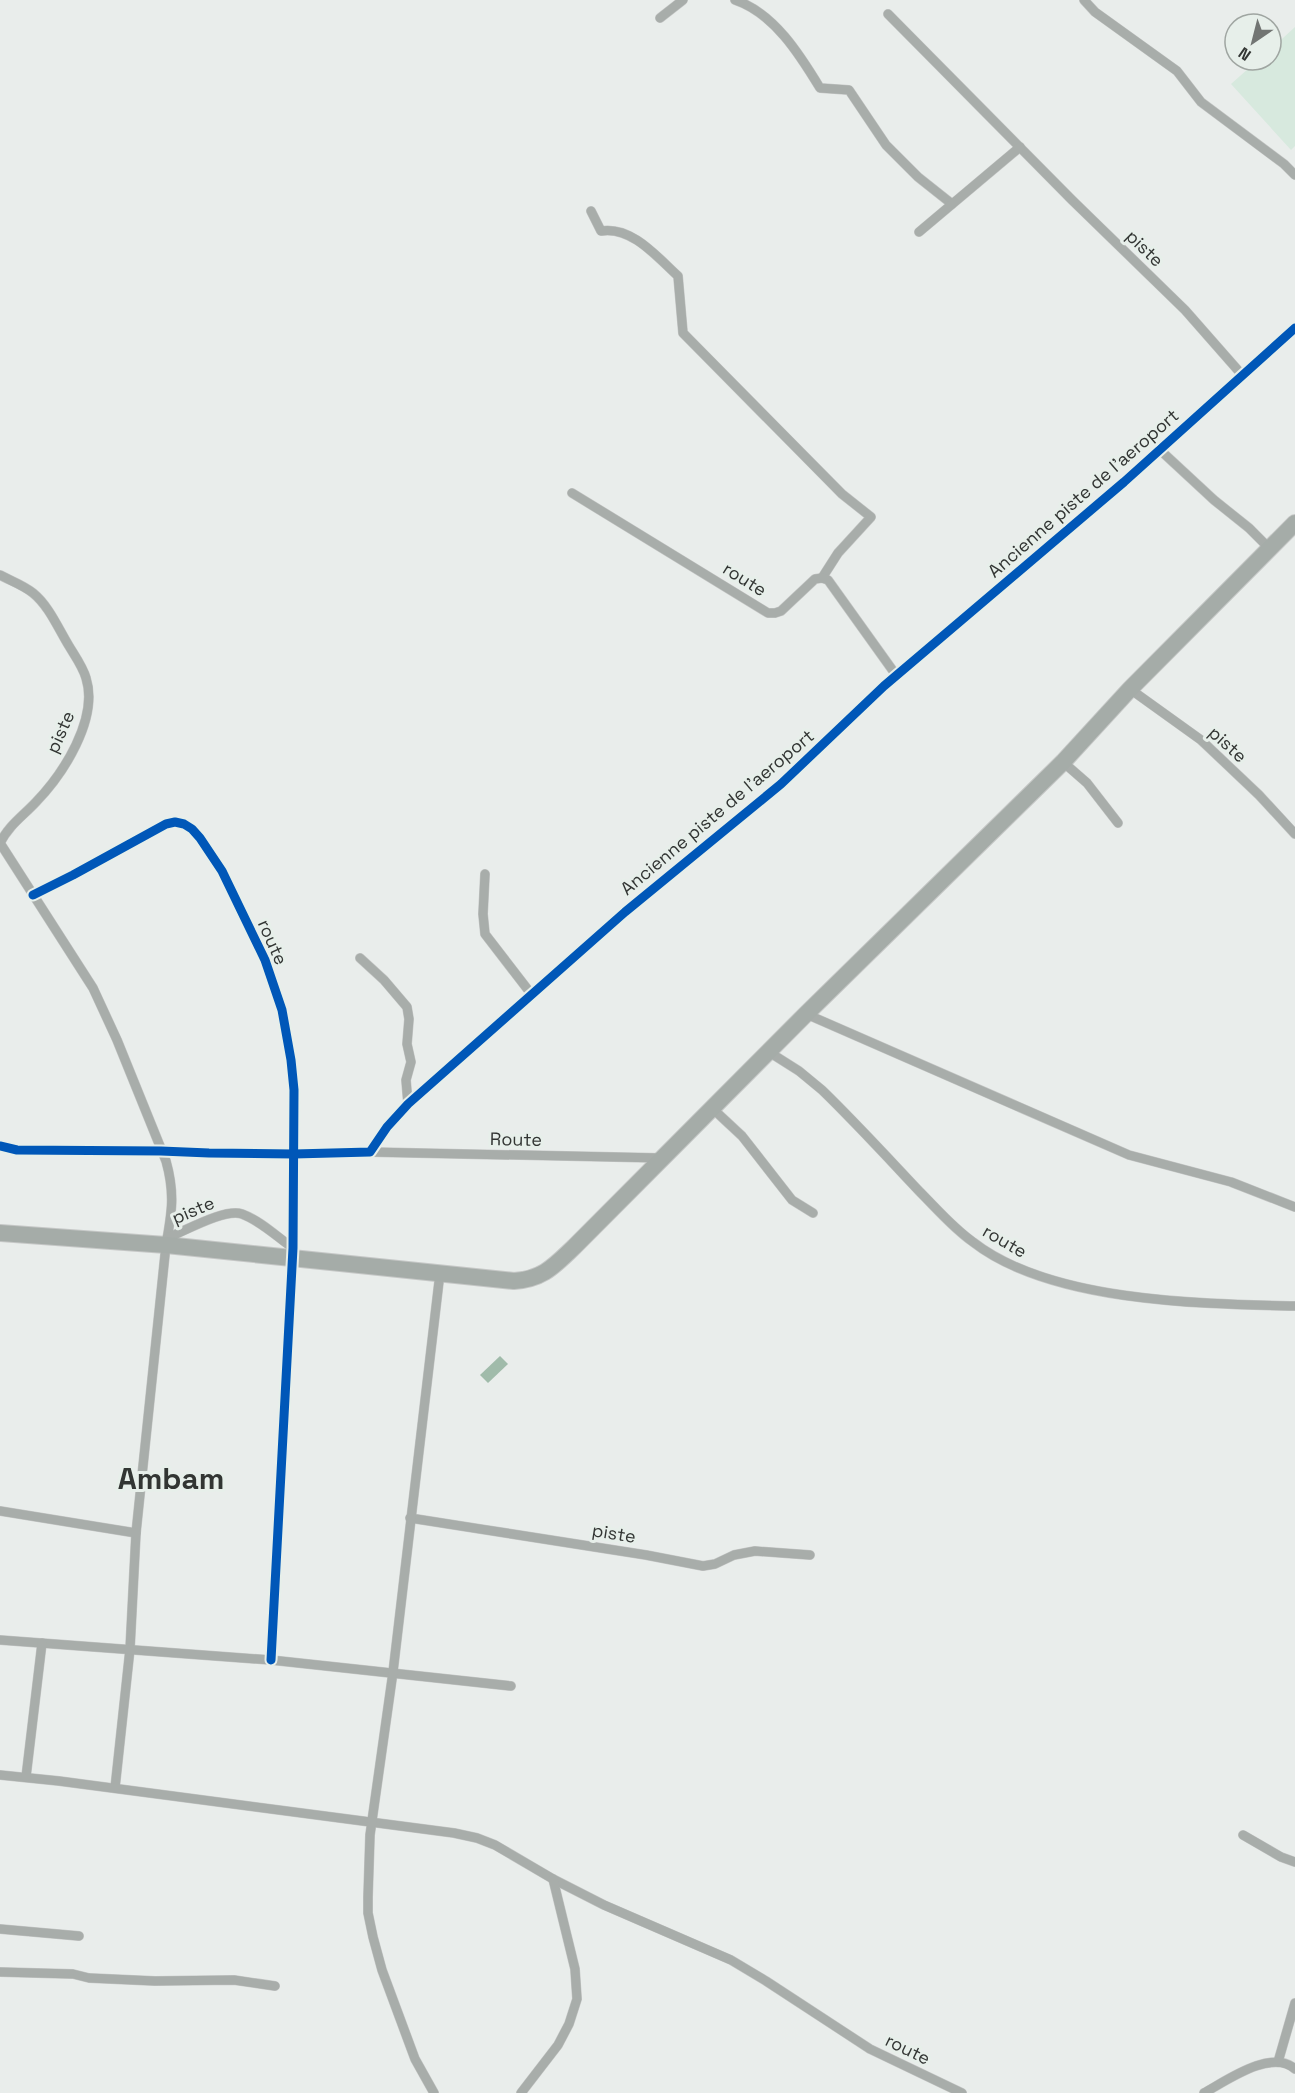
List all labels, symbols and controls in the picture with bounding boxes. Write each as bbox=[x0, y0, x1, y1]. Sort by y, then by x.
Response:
north arrow bbox=[1223, 12, 1283, 72]
text: N bbox=[1234, 42, 1255, 66]
street label: piste bbox=[1121, 224, 1169, 272]
street label: Ancienne piste de l'aeroport bbox=[983, 404, 1183, 582]
street label: route bbox=[719, 557, 771, 601]
street label: piste bbox=[41, 707, 79, 757]
street label: piste bbox=[1204, 721, 1252, 767]
street label: Ancienne piste de l'aeroport bbox=[616, 724, 818, 900]
street label: route bbox=[253, 916, 293, 968]
street label: Route bbox=[490, 1127, 542, 1151]
street label: piste bbox=[168, 1191, 218, 1229]
street label: route bbox=[979, 1219, 1031, 1263]
district label: Ambam bbox=[118, 1459, 224, 1498]
street label: piste bbox=[591, 1518, 637, 1548]
street label: route bbox=[882, 2028, 934, 2070]

